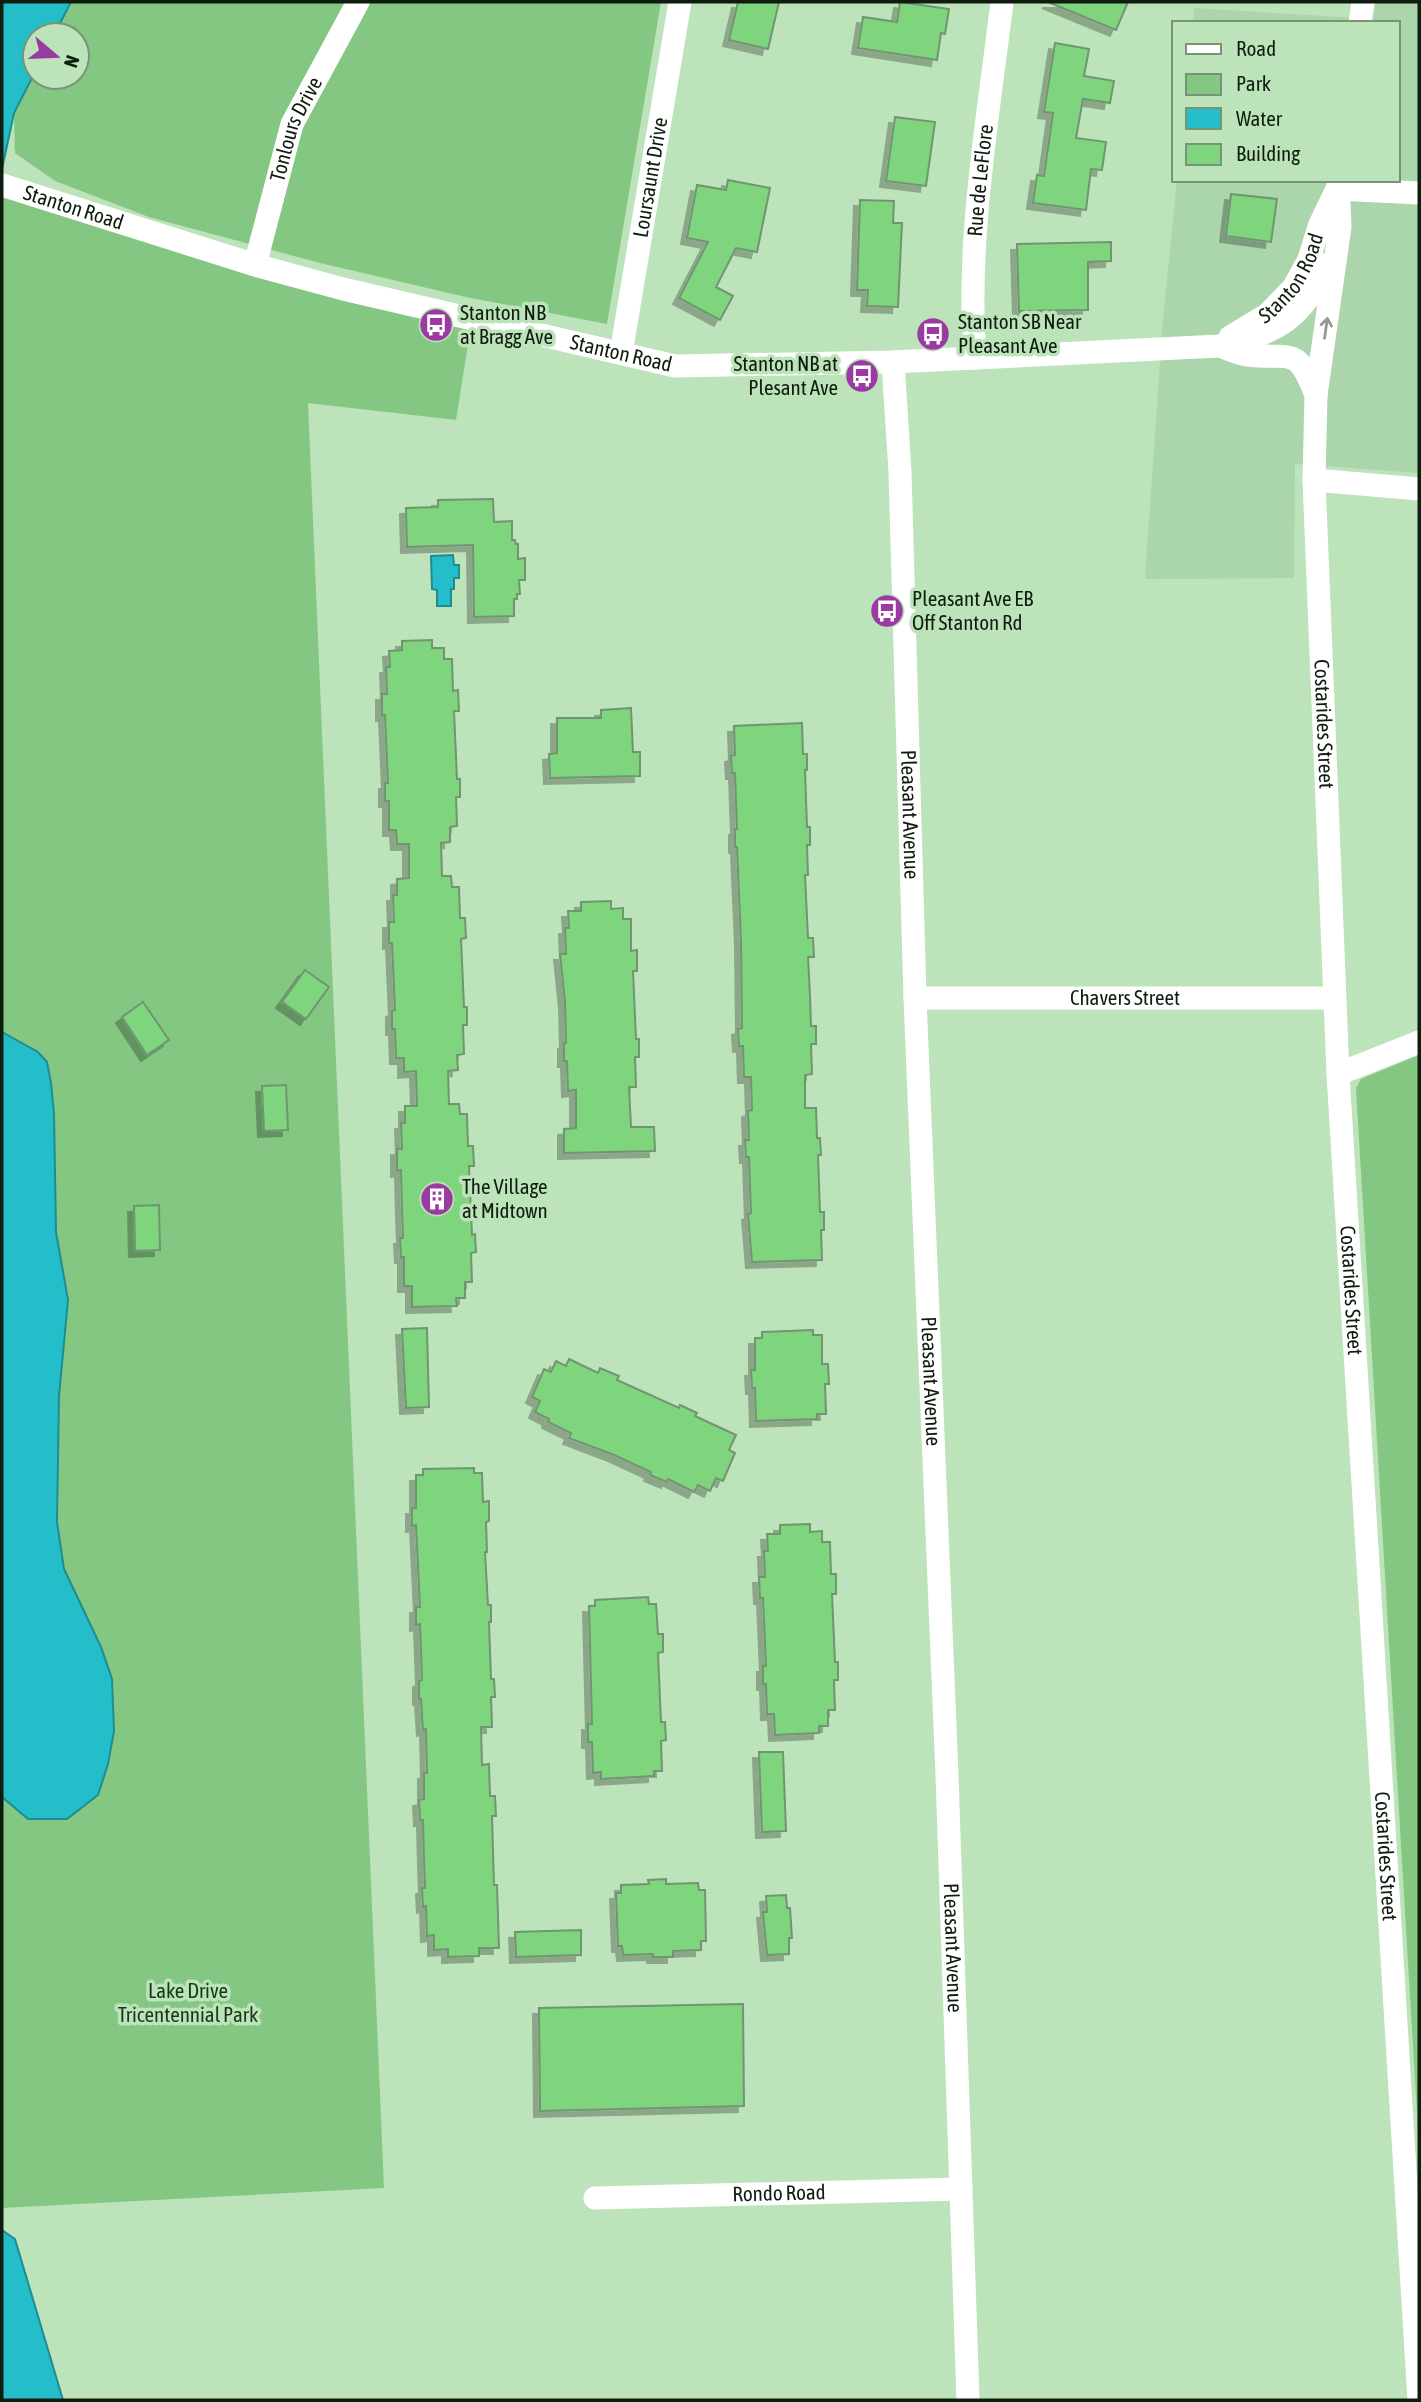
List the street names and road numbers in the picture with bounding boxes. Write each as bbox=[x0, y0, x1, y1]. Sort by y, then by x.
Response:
street label: Tonlours Drive bbox=[264, 72, 326, 184]
street label: Loursaunt Drive bbox=[628, 115, 671, 239]
street label: Rue de LeFlore bbox=[962, 123, 997, 237]
street label: Stanton Road bbox=[21, 180, 127, 234]
street label: Stanton Road bbox=[1254, 230, 1327, 328]
street label: Stanton Road bbox=[568, 329, 675, 376]
street label: Costarides Street bbox=[1310, 659, 1339, 789]
street label: Pleasant Avenue bbox=[897, 750, 925, 880]
street label: Chavers Street bbox=[1070, 985, 1180, 1009]
street label: Costarides Street bbox=[1336, 1225, 1368, 1356]
street label: Pleasant Avenue bbox=[917, 1316, 946, 1446]
street label: Costarides Street bbox=[1371, 1791, 1403, 1922]
street label: Pleasant Avenue bbox=[940, 1883, 968, 2013]
street label: Rondo Road bbox=[732, 2179, 826, 2206]

